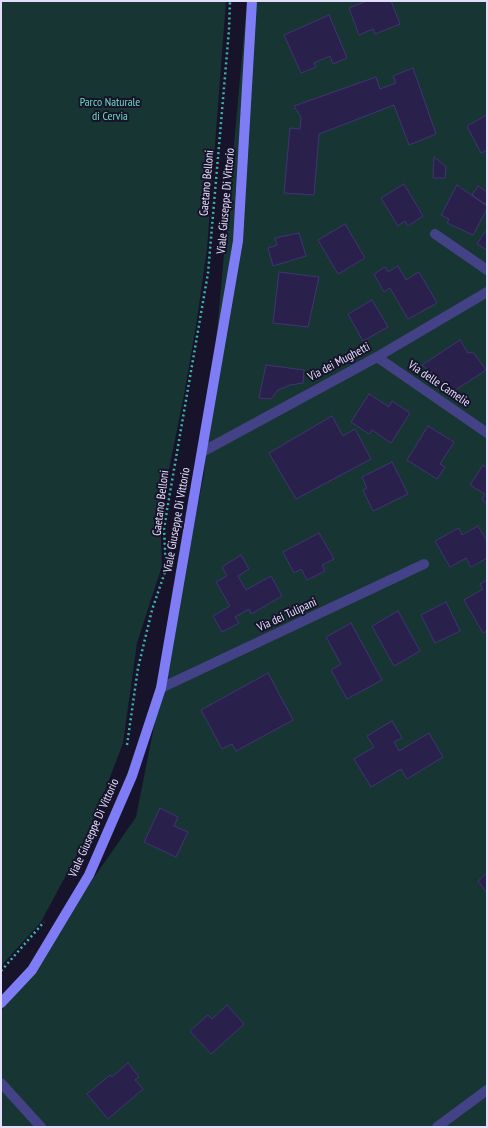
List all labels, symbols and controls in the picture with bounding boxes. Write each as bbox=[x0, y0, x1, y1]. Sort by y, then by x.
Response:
park label: Parco Naturale di Cervia bbox=[80, 96, 140, 124]
street label: Viale Giuseppe Di Vittorio bbox=[214, 147, 238, 255]
street label: Gaetano Belloni bbox=[197, 149, 217, 217]
street label: Via dei Mughetti bbox=[305, 340, 373, 384]
street label: Via delle Camelie bbox=[405, 358, 473, 410]
street label: Viale Giuseppe Di Vittorio bbox=[161, 466, 193, 574]
street label: Gaetano Belloni bbox=[150, 469, 172, 537]
street label: Via dei Tulipani bbox=[255, 595, 319, 635]
street label: Viale Giuseppe Di Vittorio bbox=[66, 777, 122, 879]

